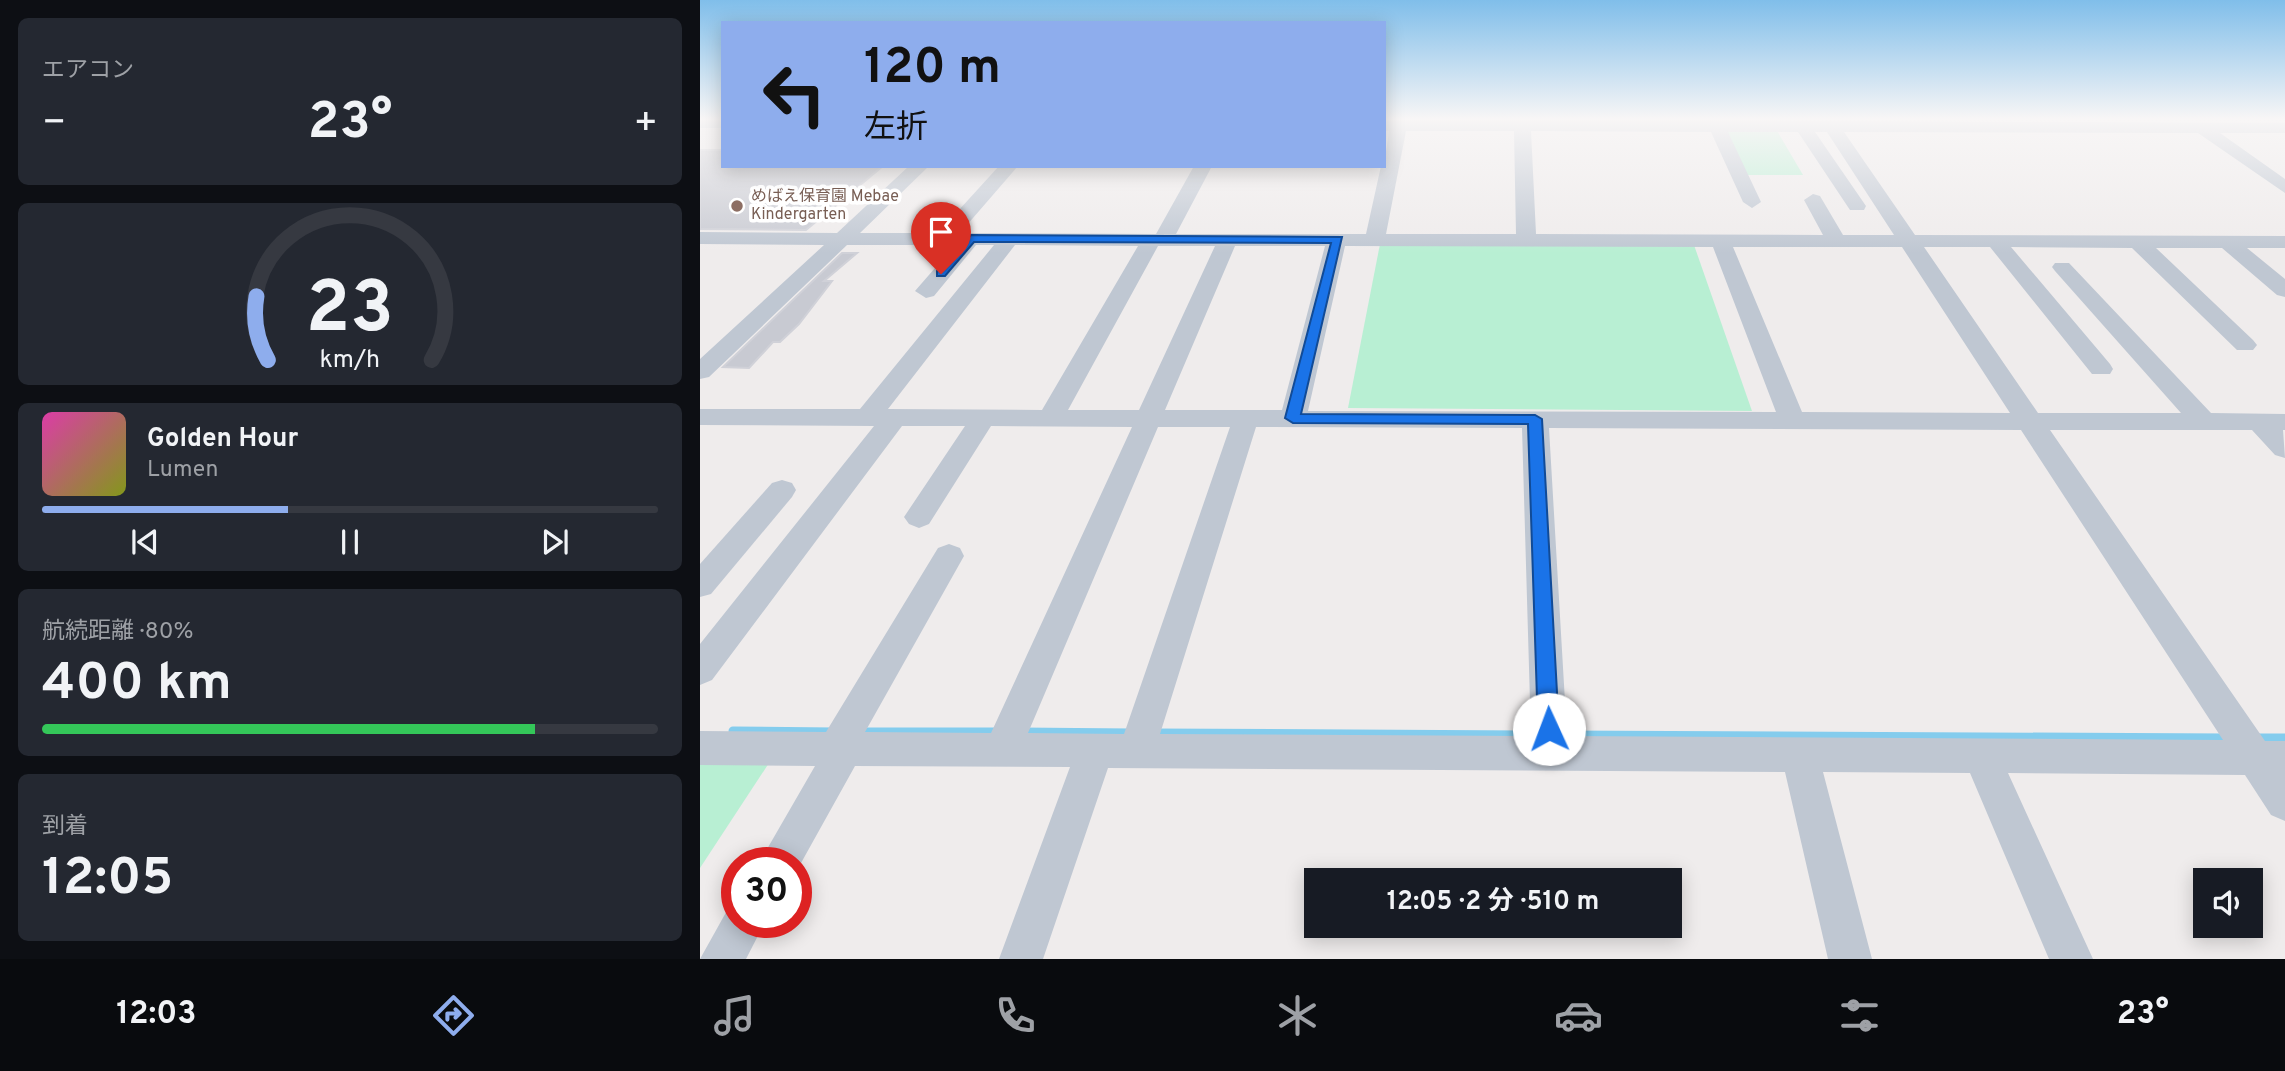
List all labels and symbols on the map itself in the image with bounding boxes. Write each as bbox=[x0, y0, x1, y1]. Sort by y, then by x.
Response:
place label: めばえ保育園 Mebae Kindergarten bbox=[751, 187, 899, 225]
marker: めばえ保育園 Mebae Kindergarten bbox=[729, 198, 745, 214]
pin bbox=[911, 202, 971, 274]
position arrow bbox=[1512, 692, 1586, 766]
speed limit sign: 30 bbox=[721, 847, 812, 938]

